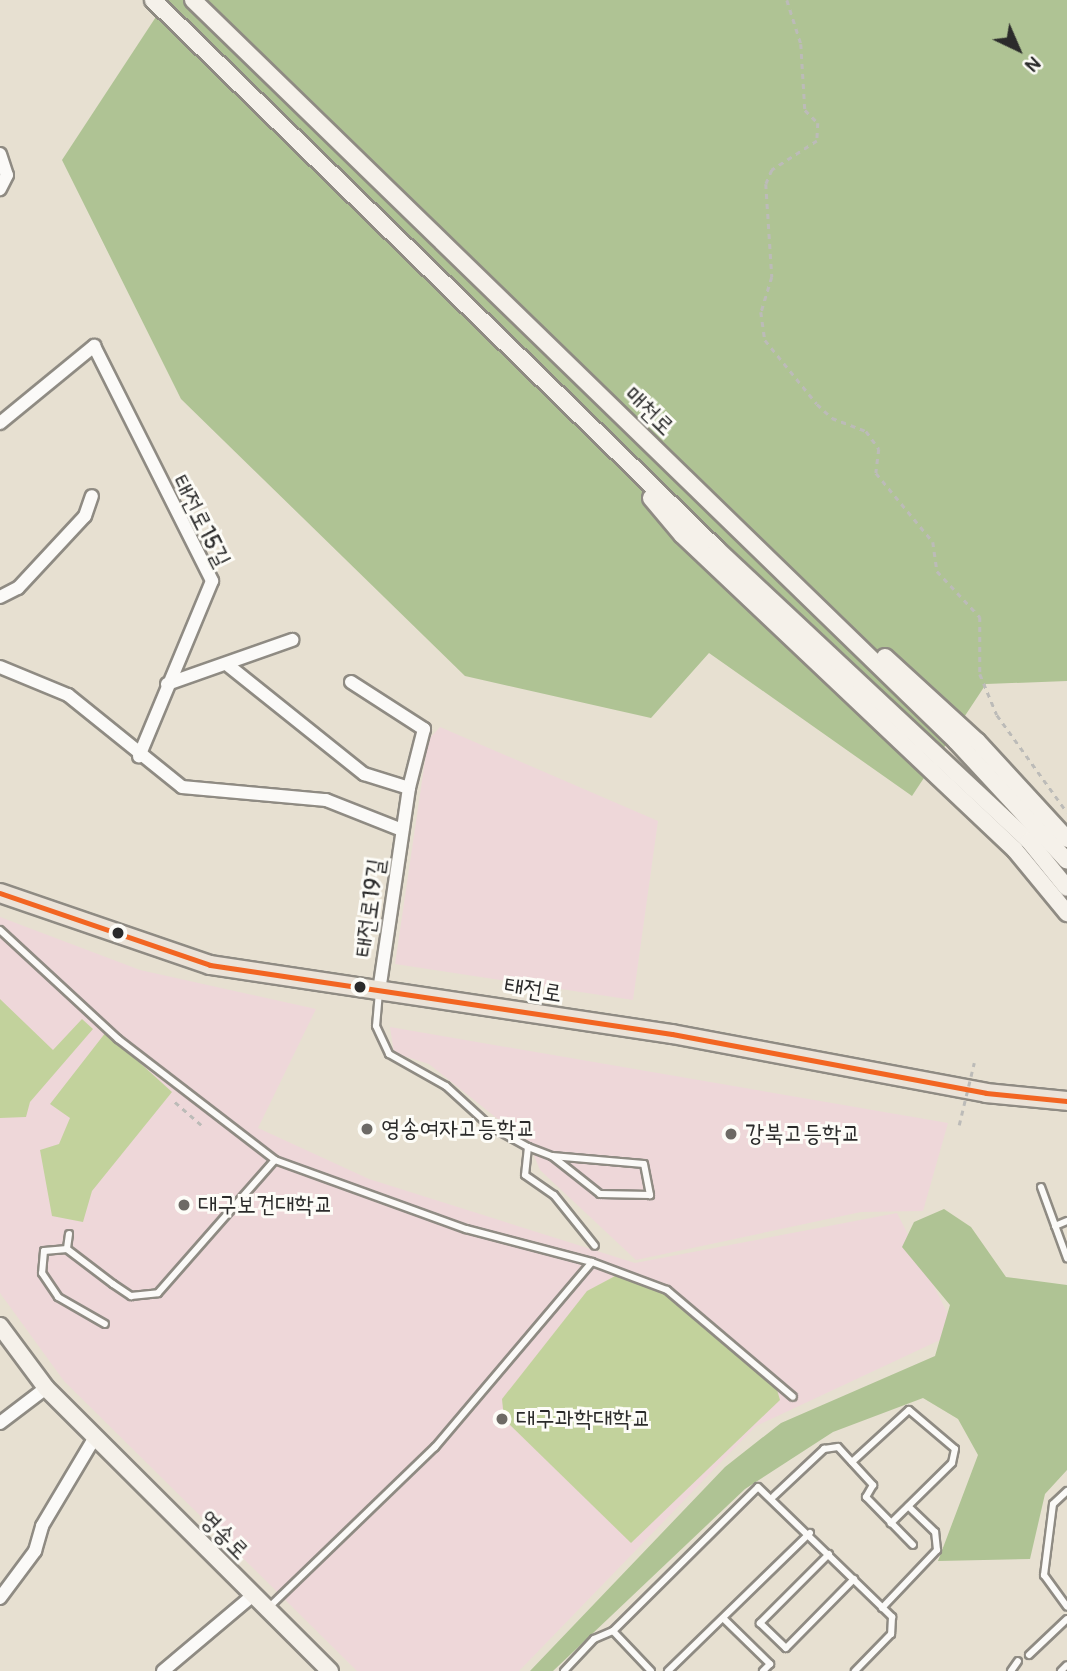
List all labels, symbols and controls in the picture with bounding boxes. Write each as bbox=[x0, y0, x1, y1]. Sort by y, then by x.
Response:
north arrow bbox=[983, 14, 1053, 84]
text: N bbox=[1020, 51, 1046, 77]
street label: 매천로 bbox=[618, 381, 680, 441]
street label: 태전로15길 bbox=[166, 470, 236, 572]
street label: 태전로19길 bbox=[349, 857, 391, 959]
unlabelled marker bbox=[111, 926, 125, 940]
street label: 태전로 bbox=[502, 971, 564, 1009]
unlabelled marker bbox=[353, 980, 367, 994]
place label: 영송여자고등학교 bbox=[381, 1115, 536, 1143]
place label: 강북고등학교 bbox=[745, 1120, 861, 1148]
marker: 영송여자고등학교 bbox=[359, 1121, 375, 1137]
marker: 강북고등학교 bbox=[723, 1126, 739, 1142]
place label: 대구보건대학교 bbox=[198, 1191, 333, 1219]
marker: 대구보건대학교 bbox=[176, 1197, 192, 1213]
place label: 대구과학대학교 bbox=[516, 1405, 651, 1433]
marker: 대구과학대학교 bbox=[494, 1411, 510, 1427]
street label: 영송로 bbox=[193, 1504, 255, 1566]

